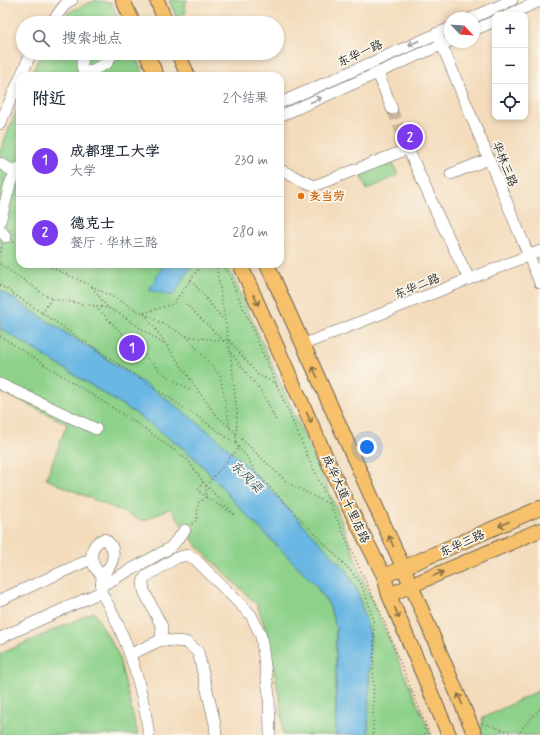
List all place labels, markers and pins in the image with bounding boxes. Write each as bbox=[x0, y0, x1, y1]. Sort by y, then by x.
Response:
pin: 2 bbox=[397, 122, 423, 152]
place label: 麦当劳 bbox=[309, 189, 345, 205]
marker: 麦当劳 bbox=[296, 191, 306, 201]
pin: 1 bbox=[119, 333, 145, 363]

